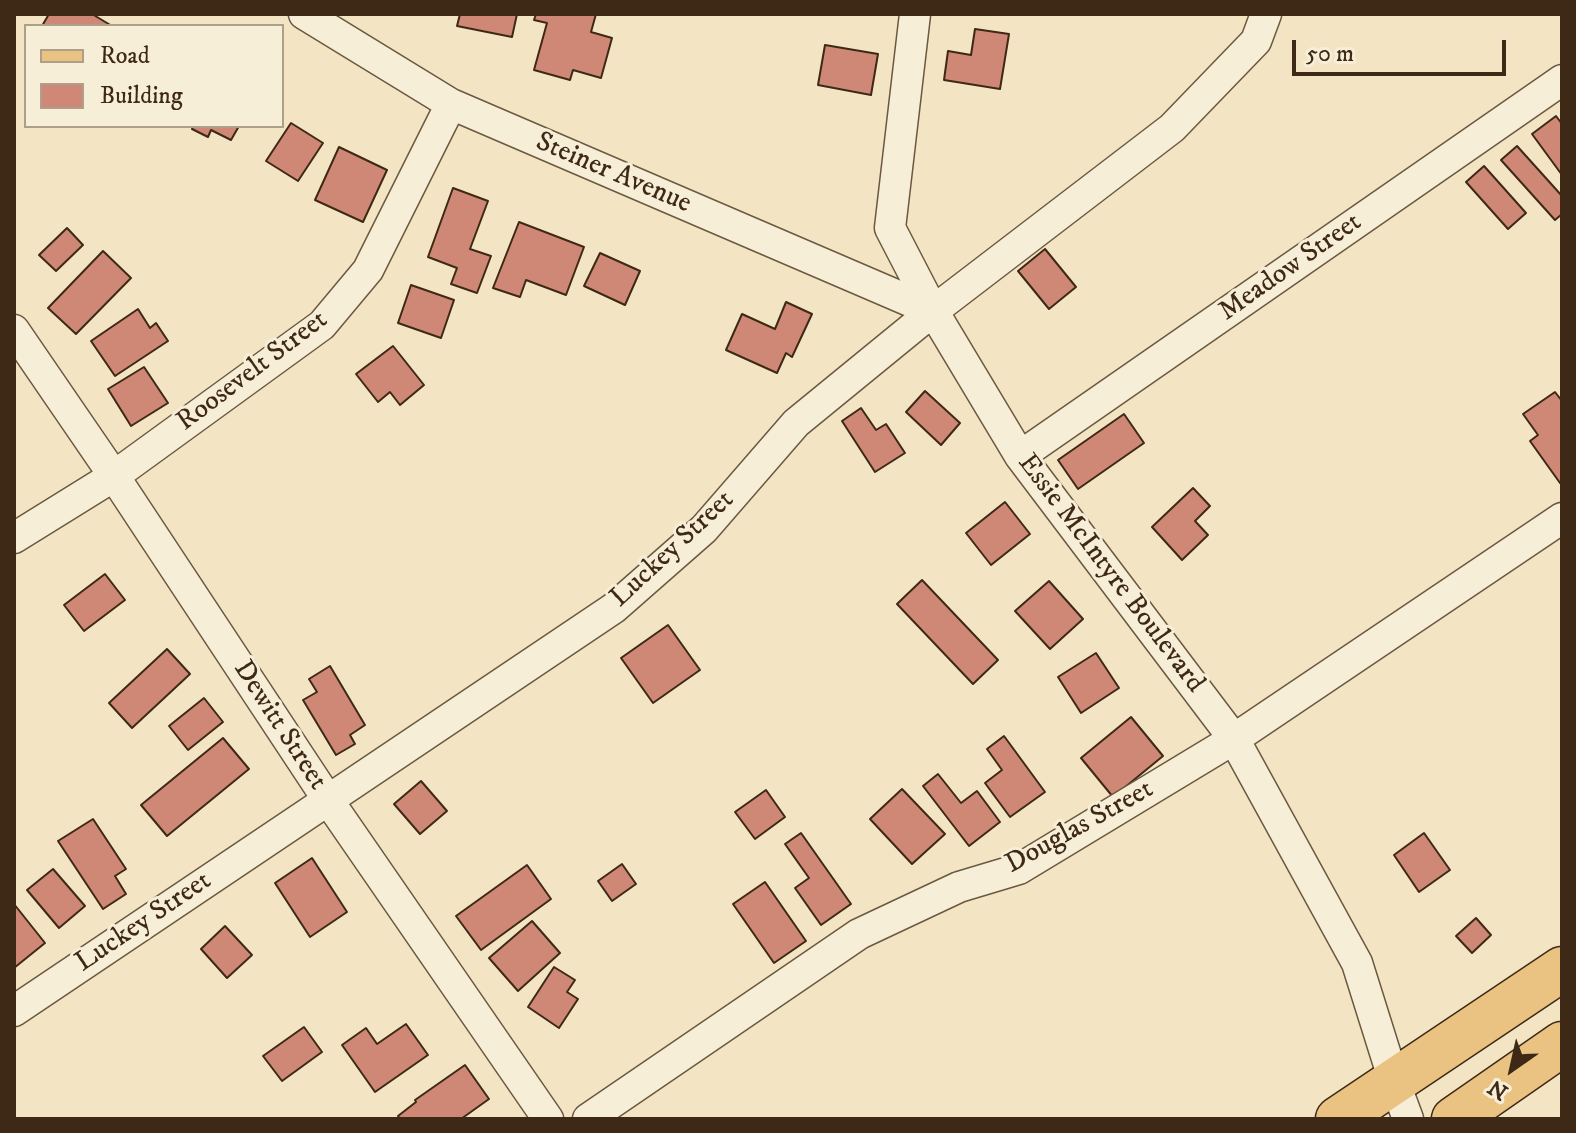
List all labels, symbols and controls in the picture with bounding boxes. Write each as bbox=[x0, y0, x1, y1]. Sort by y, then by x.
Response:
legend bbox=[24, 24, 284, 128]
scale bar bbox=[1296, 24, 1510, 74]
text: 50 m bbox=[1306, 39, 1354, 69]
text: Road bbox=[100, 41, 150, 71]
text: Building bbox=[100, 81, 183, 111]
street label: Steiner Avenue bbox=[530, 126, 696, 222]
street label: Meadow Street bbox=[1213, 207, 1369, 329]
street label: Roosevelt Street bbox=[171, 304, 335, 440]
street label: Essie McIntyre Boulevard bbox=[1009, 448, 1211, 700]
street label: Luckey Street bbox=[604, 484, 742, 616]
street label: Dewitt Street bbox=[225, 655, 333, 797]
street label: Douglas Street bbox=[1000, 774, 1160, 882]
street label: Luckey Street bbox=[70, 865, 218, 981]
north arrow bbox=[1472, 1029, 1552, 1109]
text: N bbox=[1483, 1073, 1513, 1106]

